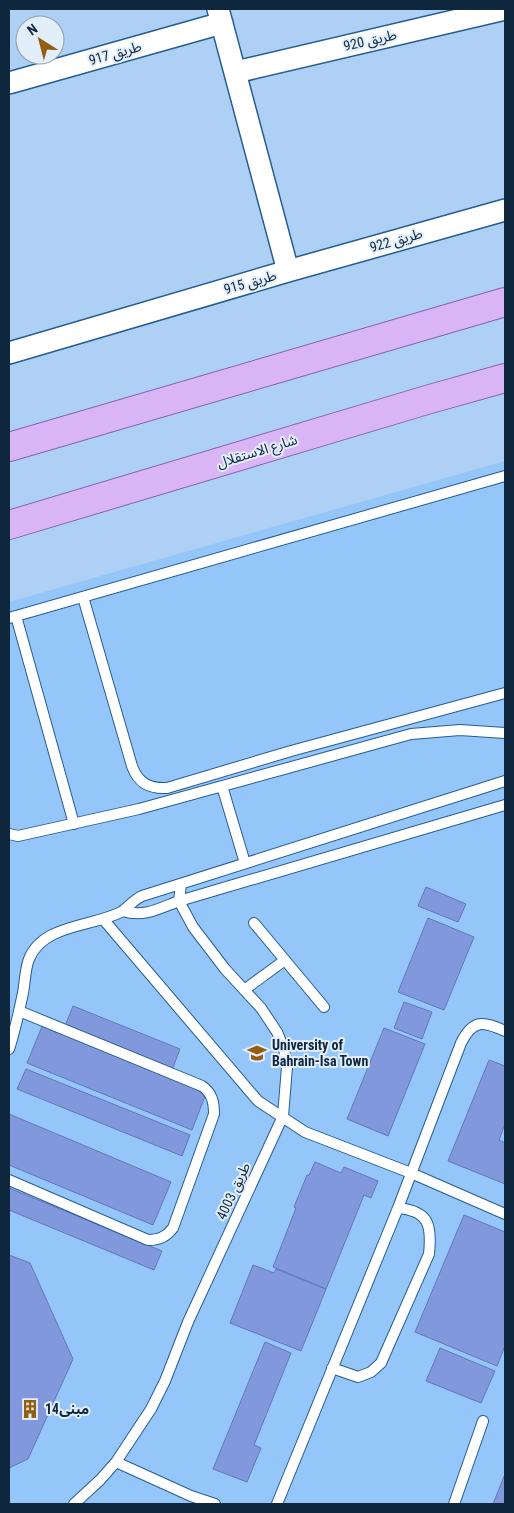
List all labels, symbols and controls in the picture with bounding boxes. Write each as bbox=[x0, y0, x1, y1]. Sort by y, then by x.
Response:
north arrow bbox=[15, 15, 65, 65]
text: N bbox=[24, 20, 41, 38]
street label: طريق 920 bbox=[342, 26, 399, 56]
street label: طريق 917 bbox=[87, 38, 144, 70]
street label: طريق 922 bbox=[368, 225, 425, 257]
street label: طريق 915 bbox=[222, 267, 279, 299]
street label: شارع الاستقلال bbox=[215, 431, 300, 474]
place label: University of Bahrain-Isa Town bbox=[272, 1037, 368, 1069]
school or university icon: University of Bahrain-Isa Town bbox=[246, 1042, 268, 1064]
street label: طريق 4003 bbox=[213, 1160, 255, 1223]
building icon: مبنى14 bbox=[19, 1398, 41, 1420]
place label: مبنى14 bbox=[45, 1401, 89, 1417]

